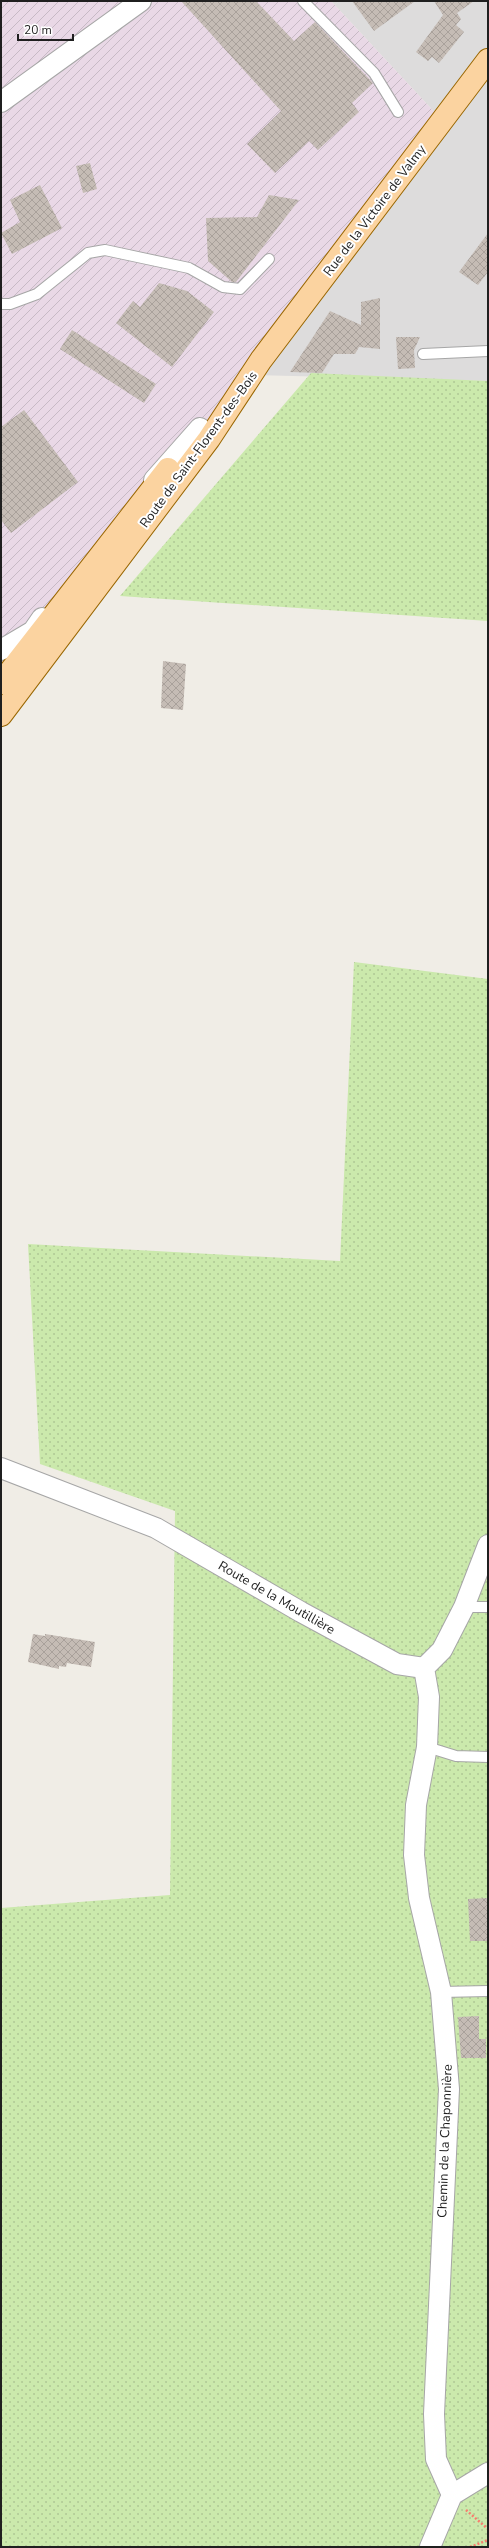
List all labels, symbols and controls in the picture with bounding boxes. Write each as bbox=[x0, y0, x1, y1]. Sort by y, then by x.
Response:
scale bar bbox=[18, 16, 73, 42]
text: 20 m bbox=[24, 22, 52, 38]
street label: Rue de la Victoire de Valmy bbox=[319, 141, 430, 280]
street label: Route de Saint-Florent-des-Bois bbox=[136, 368, 262, 532]
street label: Route de la Moutillière bbox=[215, 1557, 338, 1639]
street label: Chemin de la Chaponnière bbox=[433, 2064, 457, 2218]

